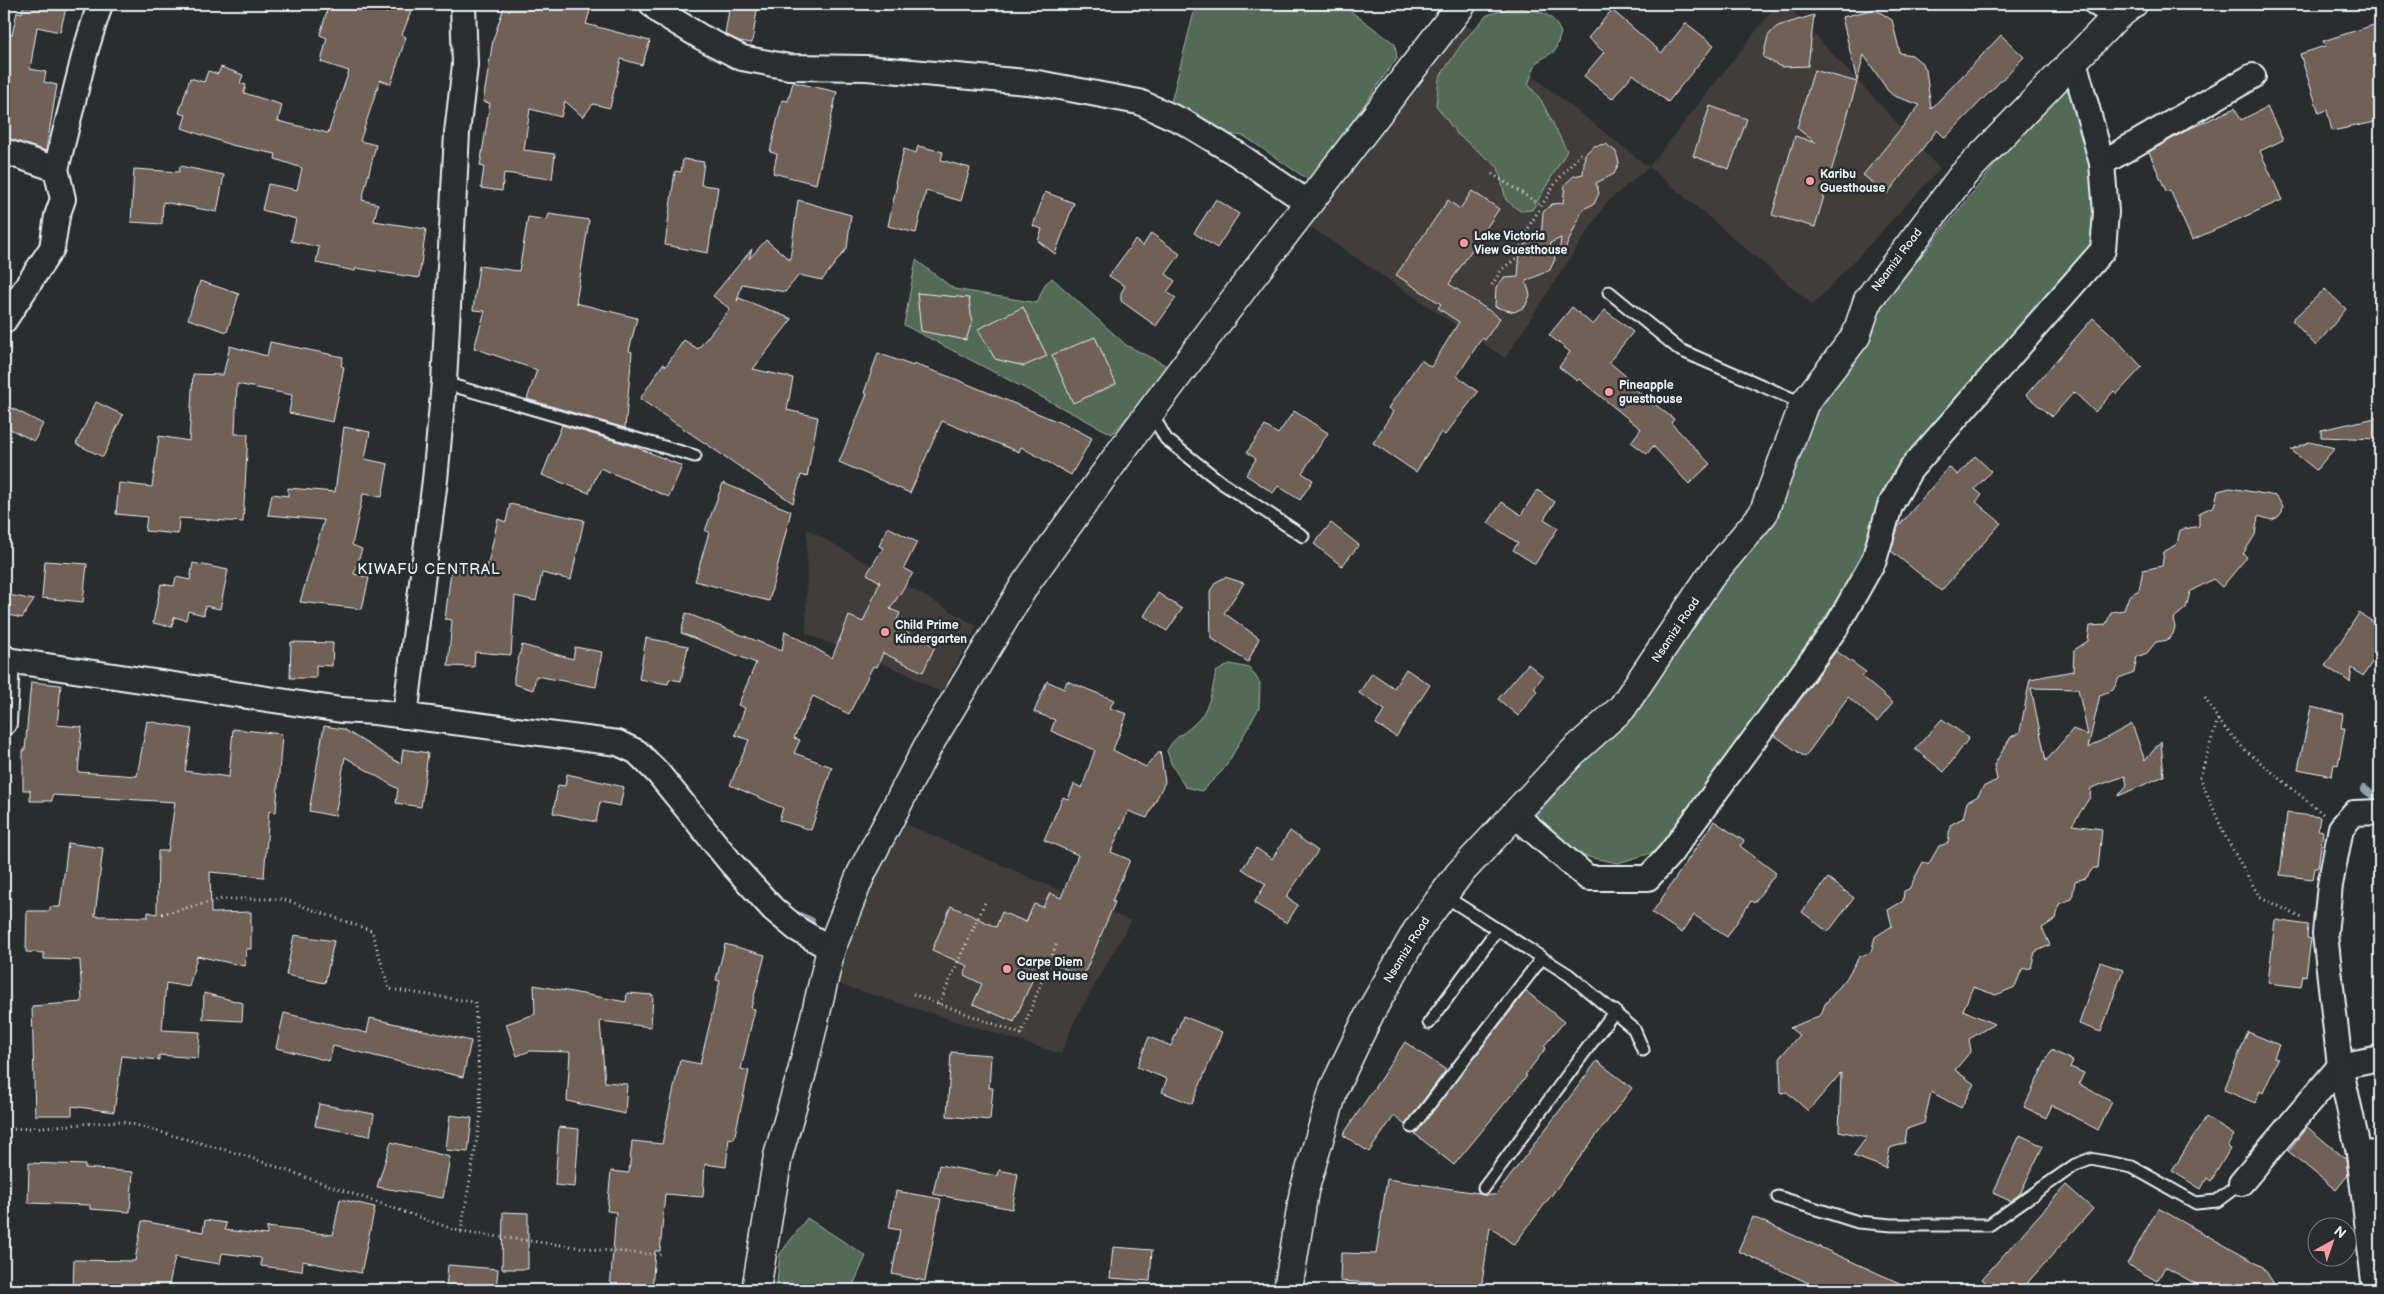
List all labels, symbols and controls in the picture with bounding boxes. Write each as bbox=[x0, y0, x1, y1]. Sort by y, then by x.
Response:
place label: Karibu Guesthouse bbox=[1820, 167, 1885, 196]
marker: Karibu Guesthouse bbox=[1804, 175, 1816, 187]
street label: Nsamizi Road bbox=[1868, 225, 1926, 295]
place label: Lake Victoria View Guesthouse bbox=[1474, 229, 1568, 258]
marker: Lake Victoria View Guesthouse bbox=[1458, 237, 1470, 249]
place label: Pineapple guesthouse bbox=[1619, 378, 1682, 407]
marker: Pineapple guesthouse bbox=[1603, 386, 1615, 398]
district label: KIWAFU CENTRAL bbox=[357, 560, 501, 579]
street label: Nsamizi Road bbox=[1649, 594, 1703, 665]
place label: Child Prime Kindergarten bbox=[895, 618, 967, 647]
marker: Child Prime Kindergarten bbox=[879, 626, 891, 638]
street label: Nsamizi Road bbox=[1381, 914, 1433, 986]
place label: Carpe Diem Guest House bbox=[1017, 955, 1088, 984]
marker: Carpe Diem Guest House bbox=[1001, 963, 1013, 975]
north arrow bbox=[2306, 1216, 2356, 1266]
text: N bbox=[2331, 1223, 2350, 1242]

